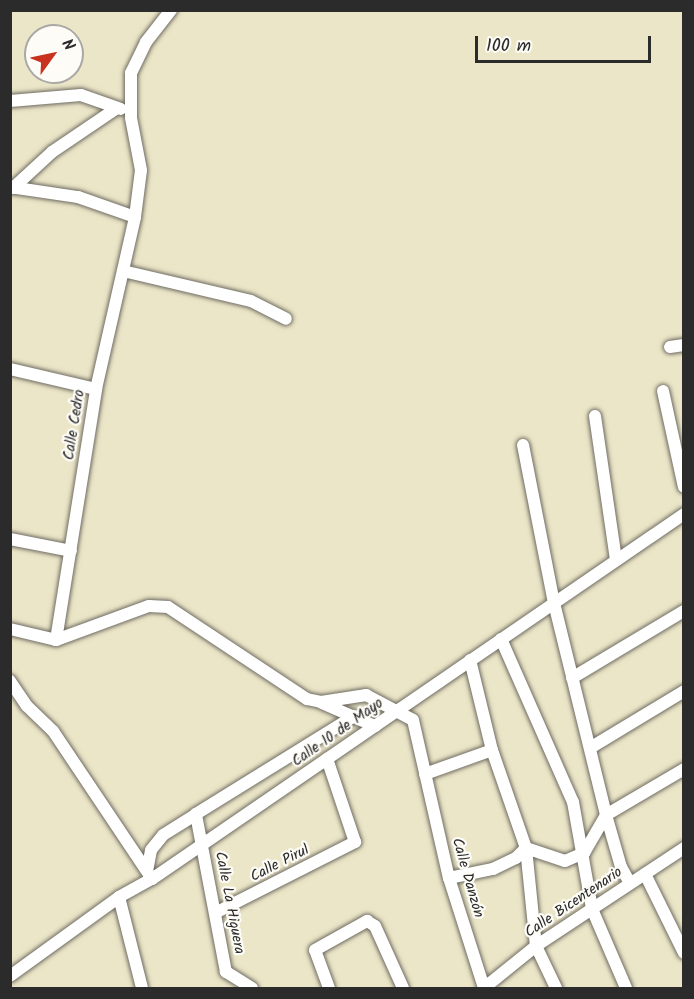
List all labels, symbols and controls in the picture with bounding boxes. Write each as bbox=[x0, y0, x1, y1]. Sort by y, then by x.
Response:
north arrow bbox=[24, 24, 84, 84]
scale bar bbox=[478, 24, 654, 62]
text: 100 m bbox=[486, 32, 531, 61]
text: N bbox=[55, 34, 81, 56]
street label: Calle Cedro bbox=[61, 388, 89, 462]
street label: Calle 10 de Mayo bbox=[289, 695, 387, 771]
street label: Calle Danzón bbox=[447, 836, 487, 920]
street label: Calle Pirul bbox=[248, 842, 312, 886]
street label: Calle La Higuera bbox=[210, 850, 248, 956]
street label: Calle Bicentenario bbox=[522, 864, 626, 942]

